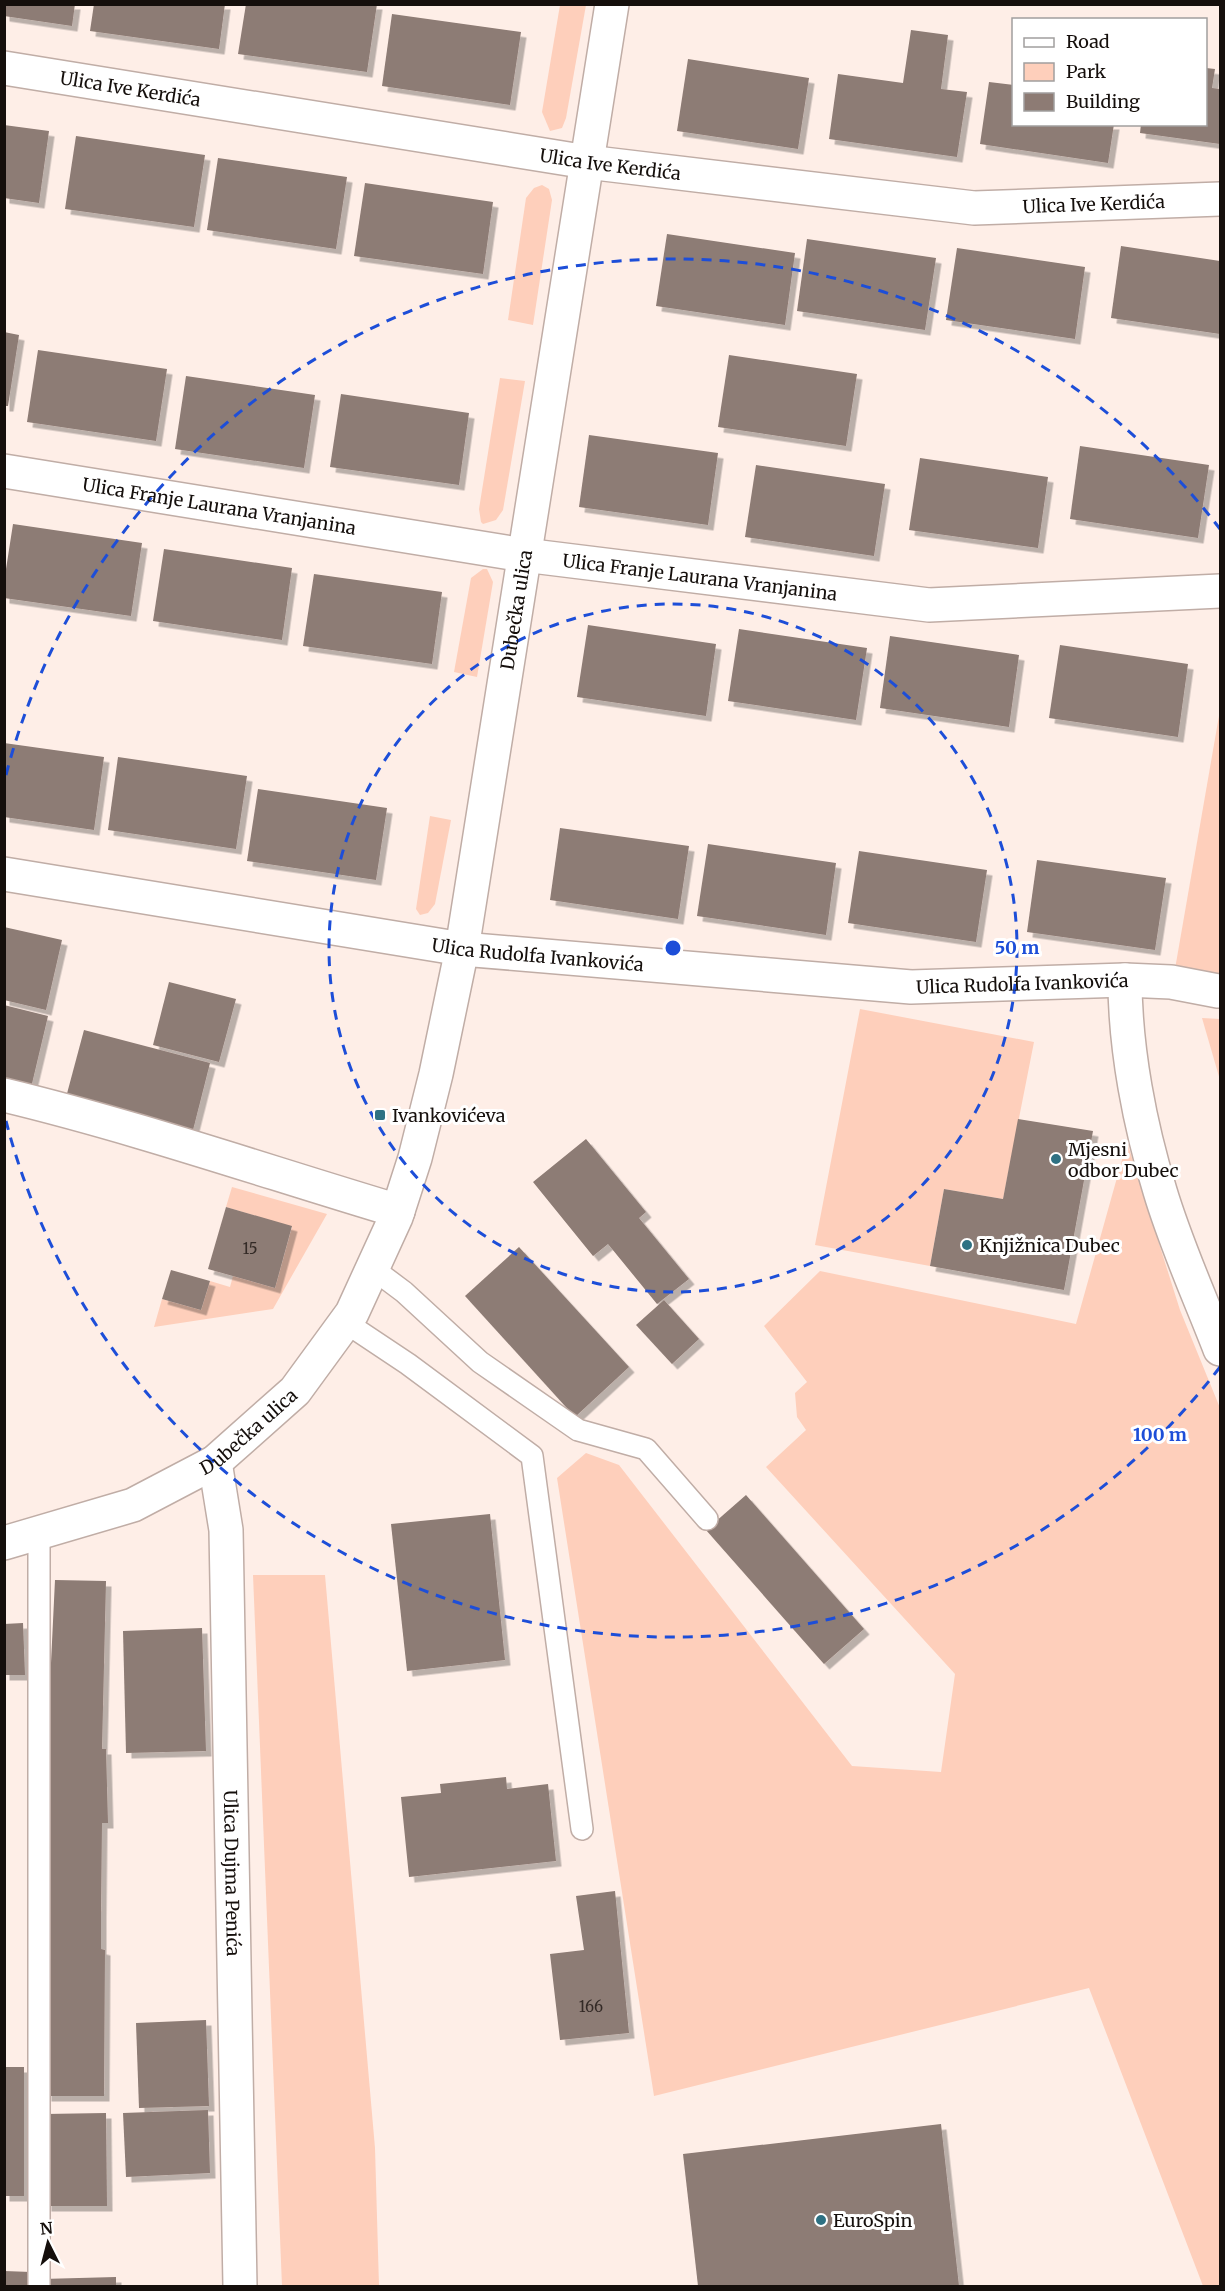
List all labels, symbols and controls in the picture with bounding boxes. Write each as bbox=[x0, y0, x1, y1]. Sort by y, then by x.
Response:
legend bbox=[1012, 18, 1207, 126]
text: Road bbox=[1066, 30, 1110, 53]
text: Park bbox=[1066, 60, 1107, 83]
street label: Ulica Ive Kerdića bbox=[58, 66, 203, 111]
text: Building bbox=[1066, 90, 1140, 113]
street label: Ulica Ive Kerdića bbox=[538, 143, 683, 185]
street label: Ulica Ive Kerdića bbox=[1022, 190, 1166, 218]
street label: Ulica Franje Laurana Vranjanina bbox=[81, 472, 358, 539]
street label: Dubečka ulica bbox=[495, 548, 537, 671]
street label: Ulica Franje Laurana Vranjanina bbox=[561, 548, 839, 605]
street label: Ulica Rudolfa Ivankovića bbox=[430, 933, 645, 976]
text: 50 m bbox=[995, 936, 1039, 959]
centre of rings bbox=[663, 938, 683, 958]
street label: Ulica Rudolfa Ivankovića bbox=[916, 968, 1129, 998]
place label: Ivankovićeva bbox=[392, 1104, 506, 1127]
marker: Ivankovićeva bbox=[373, 1108, 387, 1122]
place label: Mjesni odbor Dubec bbox=[1068, 1138, 1179, 1182]
marker: Mjesni odbor Dubec bbox=[1049, 1152, 1063, 1166]
place label: Knjižnica Dubec bbox=[979, 1234, 1120, 1257]
marker: Knjižnica Dubec bbox=[960, 1238, 974, 1252]
house number: 15 bbox=[242, 1239, 258, 1258]
street label: Dubečka ulica bbox=[196, 1383, 302, 1479]
text: 100 m bbox=[1133, 1423, 1187, 1446]
street label: Ulica Dujma Penića bbox=[219, 1790, 245, 1957]
house number: 166 bbox=[579, 1997, 603, 2016]
place label: EuroSpin bbox=[833, 2209, 913, 2232]
north arrow bbox=[18, 2213, 78, 2273]
marker: EuroSpin bbox=[814, 2213, 828, 2227]
text: N bbox=[39, 2217, 54, 2239]

